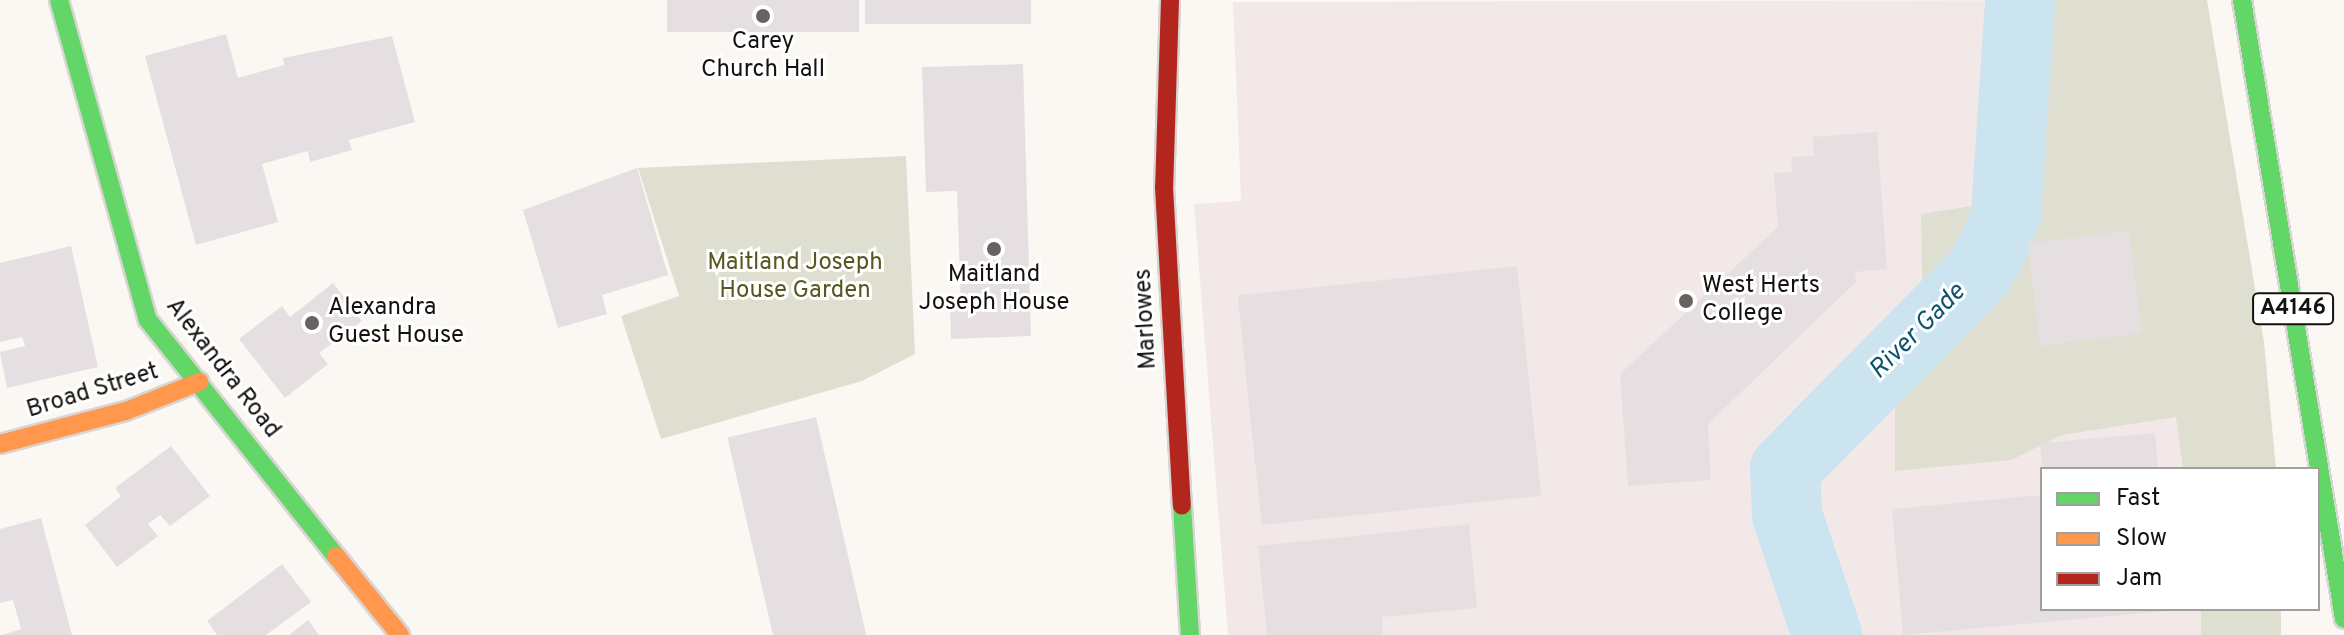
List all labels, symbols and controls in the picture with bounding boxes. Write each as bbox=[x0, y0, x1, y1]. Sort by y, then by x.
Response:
marker: Carey Church Hall bbox=[754, 7, 772, 25]
place label: Carey Church Hall bbox=[701, 29, 825, 85]
marker: Maitland Joseph House bbox=[985, 240, 1003, 258]
park label: Maitland Joseph House Garden bbox=[707, 250, 883, 306]
place label: Maitland Joseph House bbox=[919, 262, 1069, 318]
street label: Marlowes bbox=[1130, 268, 1164, 370]
place label: West Herts College bbox=[1702, 273, 1820, 329]
water label: River Gade bbox=[1863, 277, 1973, 387]
road number: A4146 bbox=[2251, 291, 2335, 327]
marker: West Herts College bbox=[1677, 292, 1695, 310]
street label: Alexandra Road bbox=[158, 293, 286, 445]
place label: Alexandra Guest House bbox=[328, 295, 464, 351]
marker: Alexandra Guest House bbox=[303, 314, 321, 332]
street label: Broad Street bbox=[24, 358, 162, 426]
legend bbox=[2040, 467, 2320, 611]
text: Fast bbox=[2116, 484, 2160, 514]
text: Slow bbox=[2116, 524, 2167, 554]
text: Jam bbox=[2116, 564, 2162, 594]

